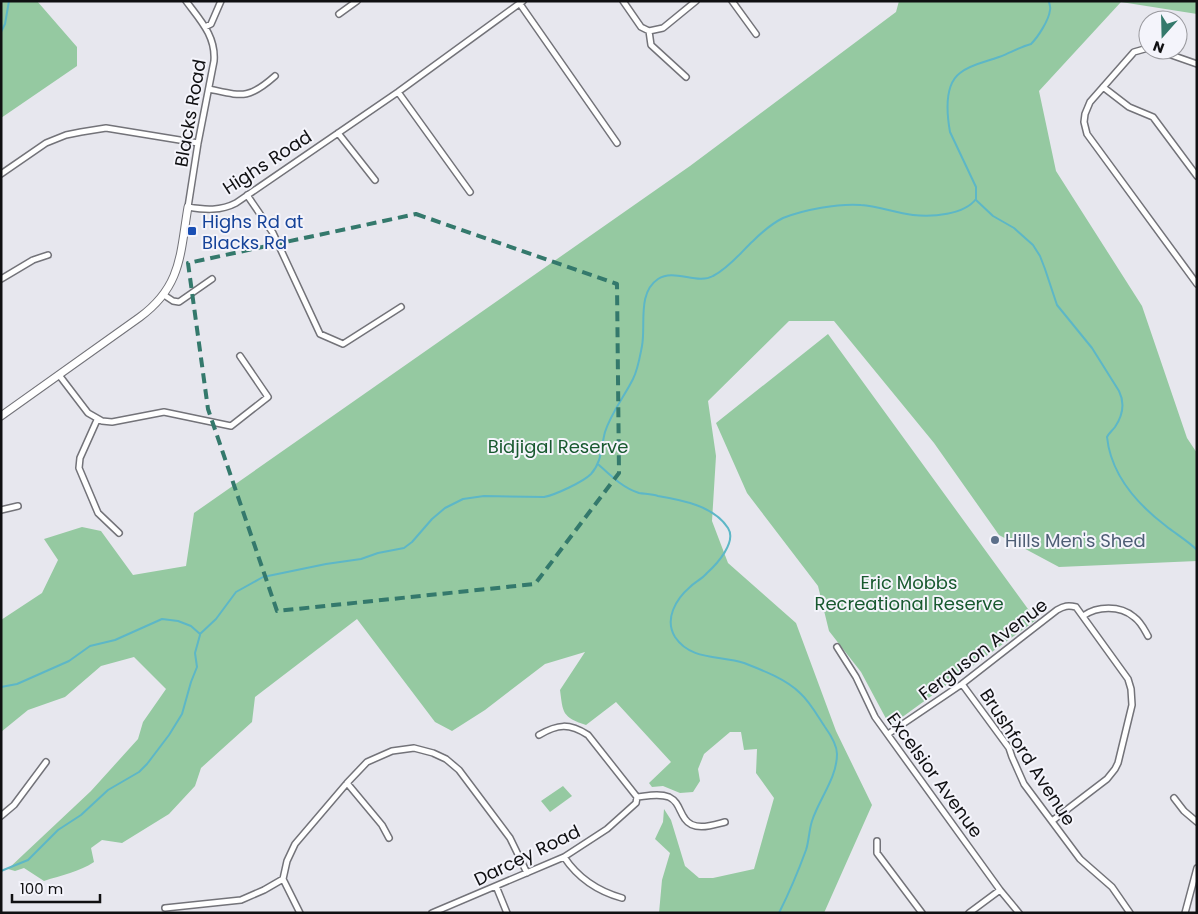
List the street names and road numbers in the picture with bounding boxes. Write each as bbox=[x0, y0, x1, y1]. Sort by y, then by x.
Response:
street label: Blacks Road bbox=[168, 57, 212, 169]
street label: Highs Road bbox=[218, 124, 316, 200]
street label: Ferguson Avenue bbox=[913, 592, 1053, 706]
street label: Brushford Avenue bbox=[974, 684, 1082, 830]
street label: Excelsior Avenue bbox=[881, 707, 989, 843]
street label: Darcey Road bbox=[470, 818, 584, 892]

